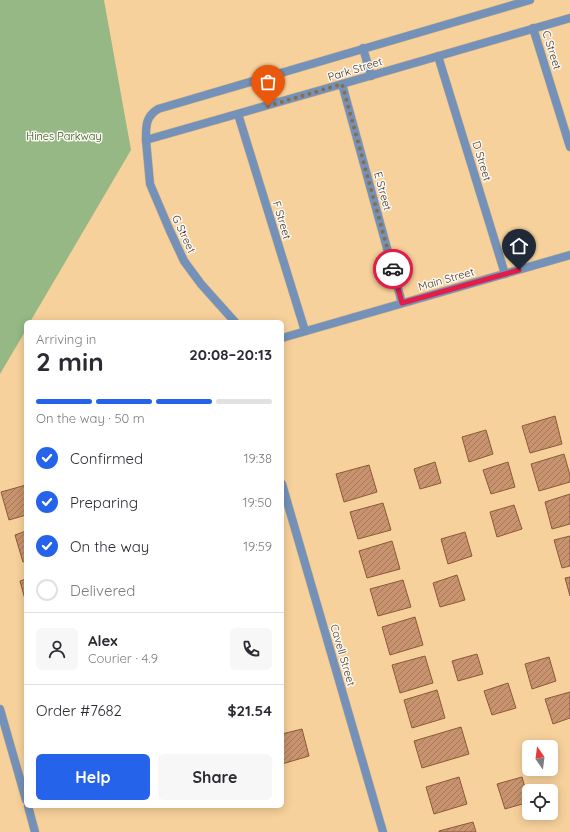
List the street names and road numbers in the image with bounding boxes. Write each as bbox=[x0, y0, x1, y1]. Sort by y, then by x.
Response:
street label: C Street bbox=[539, 29, 565, 72]
street label: Park Street bbox=[326, 54, 384, 84]
street label: D Street bbox=[469, 139, 495, 183]
street label: E Street bbox=[371, 170, 395, 212]
street label: F Street bbox=[270, 199, 295, 241]
street label: G Street bbox=[169, 213, 199, 256]
street label: Main Street bbox=[416, 264, 476, 294]
street label: Cavell Street bbox=[327, 622, 359, 688]

